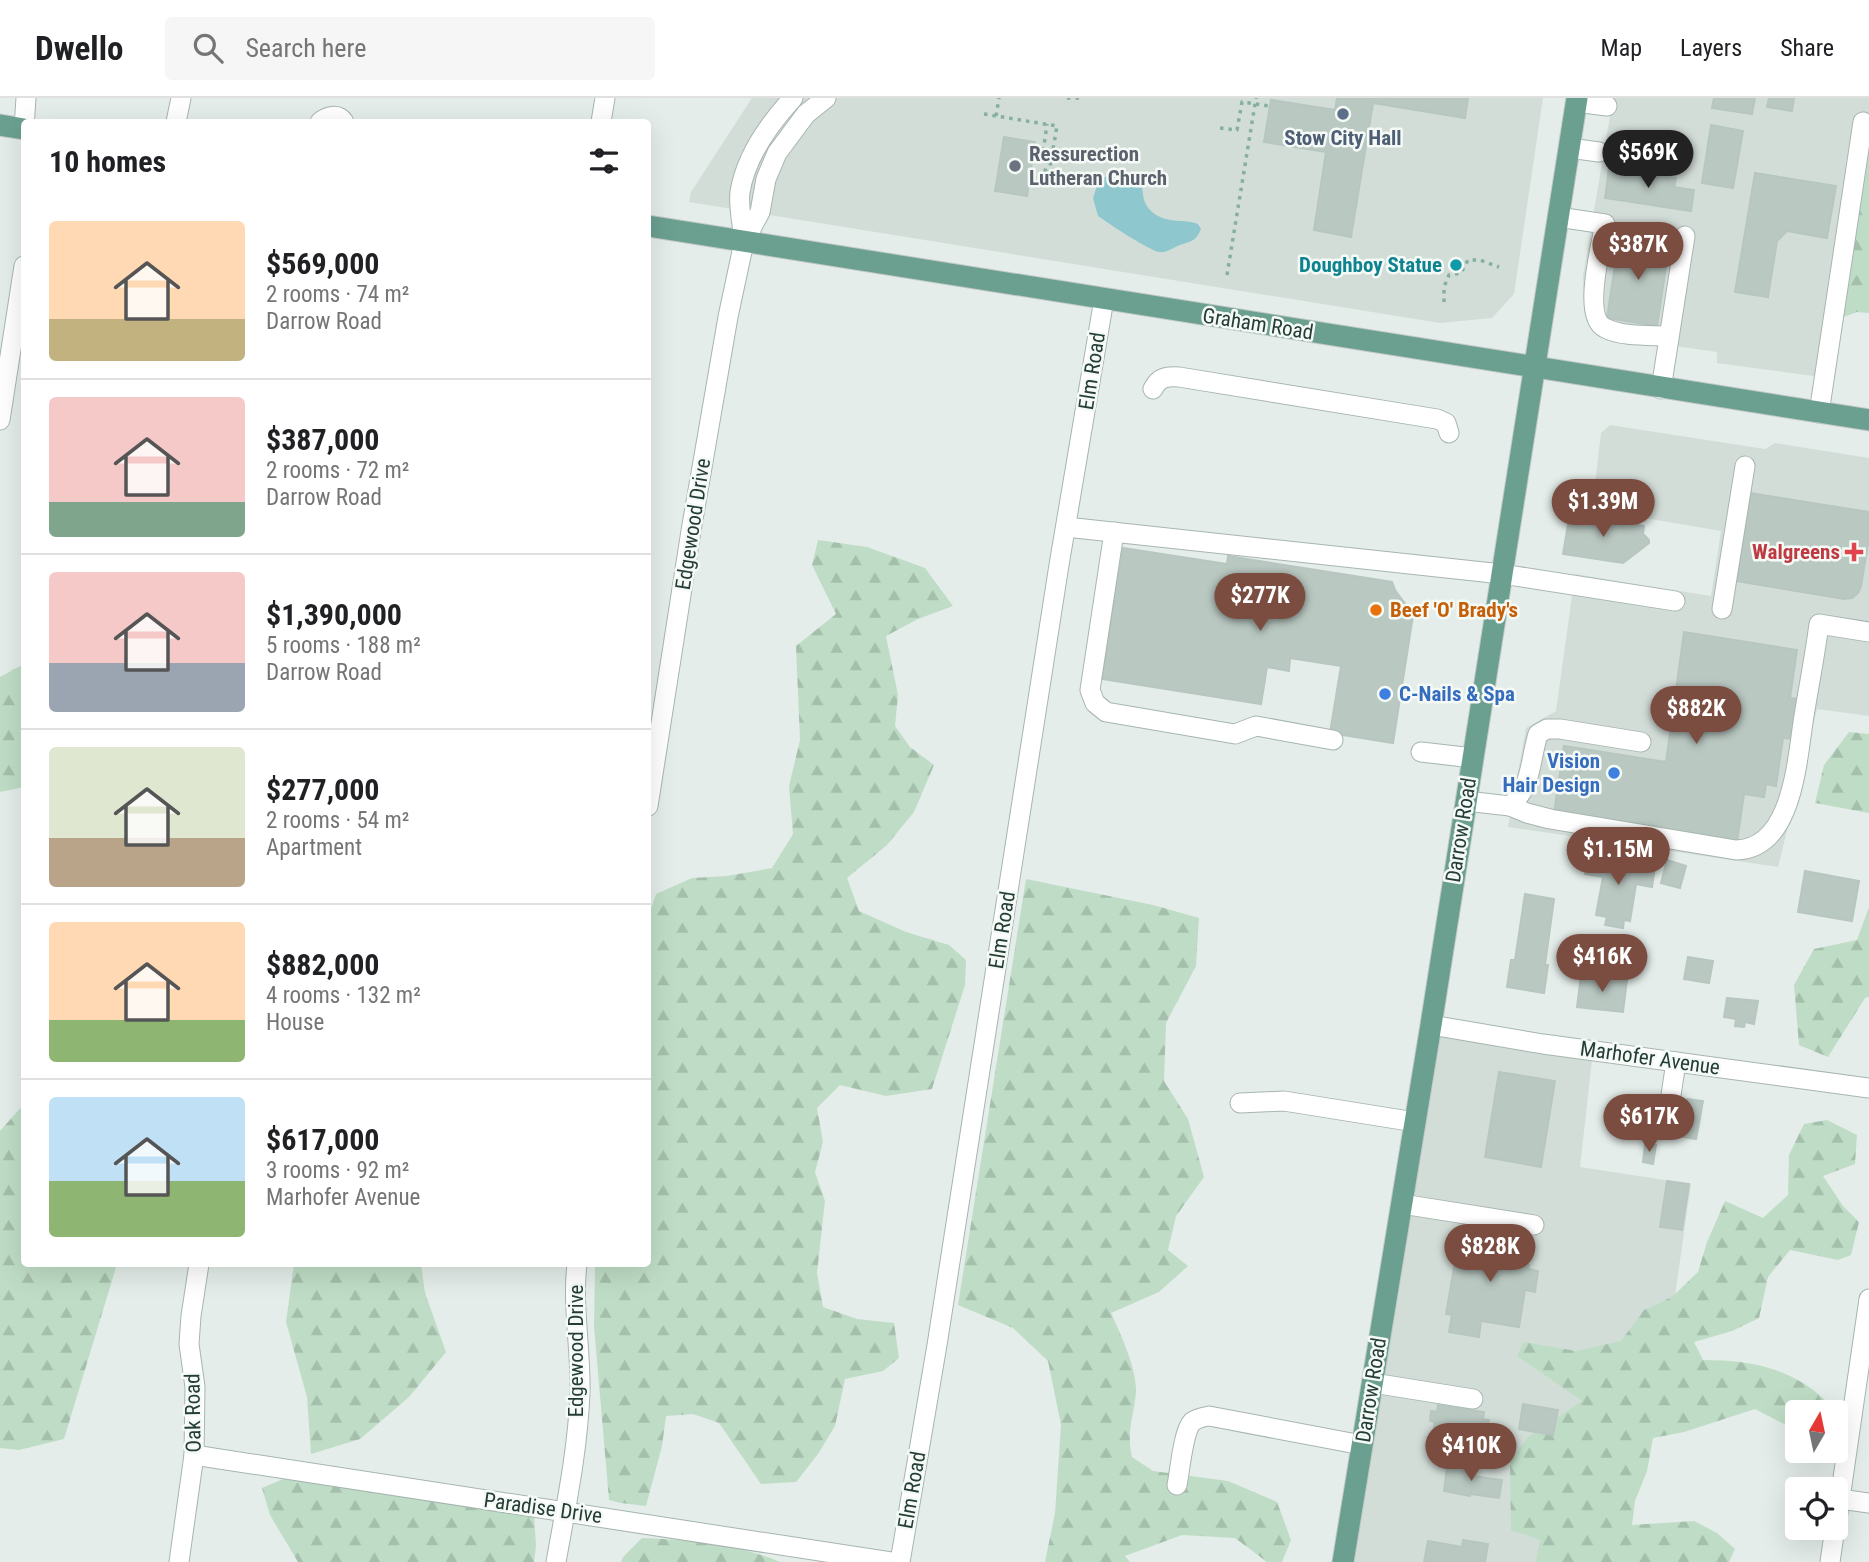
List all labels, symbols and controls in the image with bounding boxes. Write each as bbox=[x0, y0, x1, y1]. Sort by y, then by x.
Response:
search box bbox=[165, 17, 655, 80]
text: Dwello bbox=[35, 29, 123, 68]
icon: search bbox=[189, 29, 227, 67]
text: Search here bbox=[245, 33, 366, 63]
text: Map bbox=[1601, 34, 1642, 62]
text: Layers bbox=[1680, 34, 1742, 62]
text: Share bbox=[1780, 34, 1834, 62]
marker: Stow City Hall bbox=[1335, 106, 1351, 122]
place label: Stow City Hall bbox=[1284, 126, 1402, 150]
pin: $569K bbox=[1599, 130, 1697, 190]
text: $569K bbox=[1618, 139, 1678, 166]
icon: filters bbox=[585, 142, 623, 180]
place label: Ressurection Lutheran Church bbox=[1029, 142, 1167, 190]
text: 10 homes bbox=[49, 144, 166, 179]
marker: Ressurection Lutheran Church bbox=[1007, 158, 1023, 174]
pin: $387K bbox=[1589, 222, 1687, 282]
text: $387K bbox=[1608, 231, 1668, 258]
text: $569,000 bbox=[266, 246, 379, 281]
icon: home bbox=[105, 249, 189, 333]
place label: Doughboy Statue bbox=[1299, 253, 1442, 277]
marker: Doughboy Statue bbox=[1448, 257, 1464, 273]
text: 2 rooms · 74 m² bbox=[266, 281, 409, 308]
street label: Graham Road bbox=[1201, 303, 1315, 345]
text: Darrow Road bbox=[266, 308, 382, 335]
street label: Elm Road bbox=[1074, 331, 1110, 411]
text: $387,000 bbox=[266, 422, 379, 457]
icon: home bbox=[105, 425, 189, 509]
street label: Edgewood Drive bbox=[671, 456, 715, 591]
text: 2 rooms · 72 m² bbox=[266, 457, 409, 484]
pin: $1.39M bbox=[1546, 480, 1660, 539]
text: Darrow Road bbox=[266, 484, 382, 511]
text: $1.39M bbox=[1568, 488, 1638, 515]
place label: Walgreens bbox=[1752, 540, 1840, 564]
marker: Walgreens bbox=[1846, 544, 1862, 560]
pin: $277K bbox=[1211, 574, 1309, 633]
text: $277K bbox=[1230, 582, 1290, 609]
text: $1,390,000 bbox=[266, 597, 402, 632]
place label: Beef 'O' Brady's bbox=[1390, 598, 1518, 622]
icon: home bbox=[105, 600, 189, 684]
marker: Beef 'O' Brady's bbox=[1368, 602, 1384, 618]
text: 5 rooms · 188 m² bbox=[266, 632, 421, 659]
text: Darrow Road bbox=[266, 659, 382, 686]
place label: C-Nails & Spa bbox=[1399, 682, 1515, 706]
marker: C-Nails & Spa bbox=[1377, 686, 1393, 702]
pin: $882K bbox=[1647, 686, 1745, 746]
text: $882K bbox=[1666, 695, 1726, 722]
place label: Vision Hair Design bbox=[1502, 749, 1600, 797]
marker: Vision Hair Design bbox=[1606, 765, 1622, 781]
text: $277,000 bbox=[266, 772, 379, 807]
icon: home bbox=[105, 775, 189, 859]
street label: Darrow Road bbox=[1441, 776, 1481, 884]
text: 2 rooms · 54 m² bbox=[266, 807, 409, 834]
pin: $1.15M bbox=[1561, 828, 1675, 887]
text: Apartment bbox=[266, 834, 362, 861]
text: $1.15M bbox=[1583, 836, 1653, 863]
street label: Elm Road bbox=[984, 890, 1020, 970]
pin: $416K bbox=[1553, 934, 1651, 994]
text: $416K bbox=[1572, 943, 1632, 970]
text: $882,000 bbox=[266, 947, 379, 982]
icon: home bbox=[105, 950, 189, 1034]
text: 4 rooms · 132 m² bbox=[266, 982, 421, 1009]
text: House bbox=[266, 1009, 324, 1036]
street label: Marhofer Avenue bbox=[1579, 1036, 1722, 1080]
pin: $617K bbox=[1600, 1094, 1698, 1154]
text: $617K bbox=[1619, 1103, 1679, 1130]
text: $617,000 bbox=[266, 1122, 379, 1157]
icon: home bbox=[105, 1125, 189, 1209]
text: 3 rooms · 92 m² bbox=[266, 1157, 409, 1184]
text: Marhofer Avenue bbox=[266, 1184, 420, 1211]
pin: $828K bbox=[1441, 1224, 1539, 1284]
text: $828K bbox=[1460, 1233, 1520, 1260]
street label: Edgewood Drive bbox=[564, 1284, 588, 1417]
street label: Darrow Road bbox=[1351, 1336, 1391, 1444]
street label: Oak Road bbox=[180, 1373, 206, 1453]
north arrow bbox=[1785, 1400, 1848, 1463]
map controls bbox=[1785, 1400, 1848, 1540]
pin: $410K bbox=[1422, 1424, 1520, 1483]
text: $410K bbox=[1441, 1432, 1501, 1459]
street label: Elm Road bbox=[893, 1449, 931, 1531]
button: locate bbox=[1785, 1477, 1848, 1540]
street label: Paradise Drive bbox=[482, 1488, 604, 1528]

